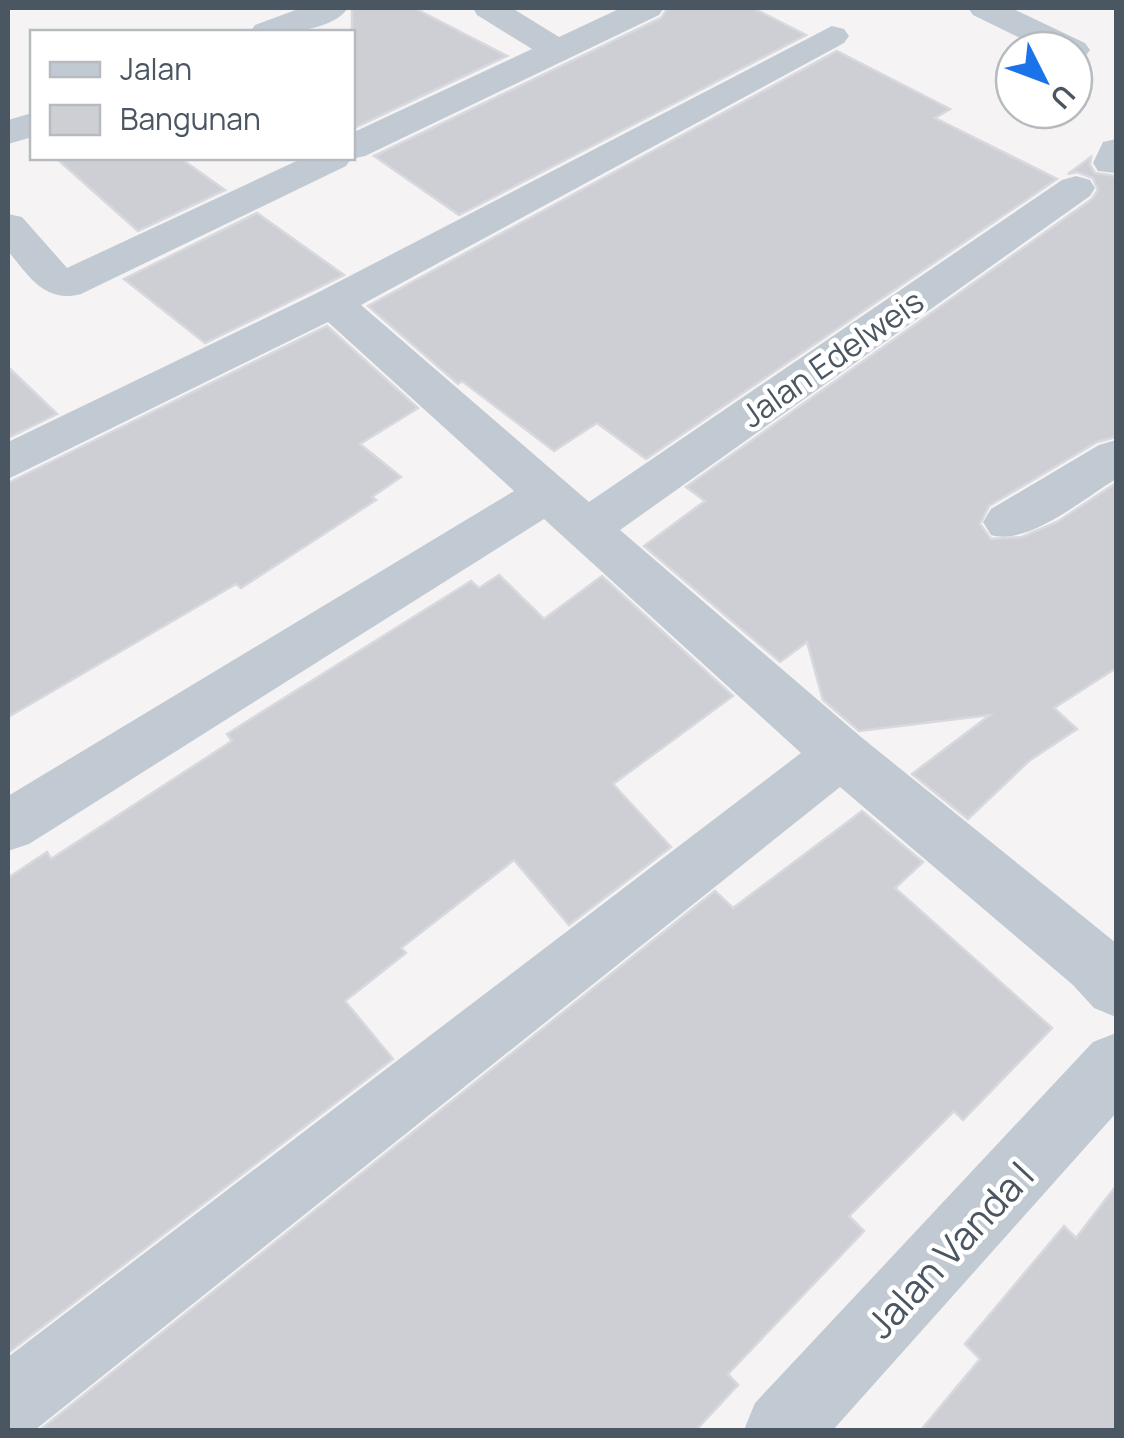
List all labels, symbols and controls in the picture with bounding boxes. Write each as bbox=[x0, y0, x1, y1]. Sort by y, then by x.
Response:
legend bbox=[30, 30, 355, 160]
north arrow bbox=[994, 30, 1094, 130]
text: Jalan bbox=[120, 48, 192, 89]
text: U bbox=[1042, 77, 1084, 118]
text: Bangunan bbox=[120, 98, 261, 139]
street label: Jalan Edelweis bbox=[732, 279, 932, 437]
street label: Jalan Vanda I bbox=[854, 1149, 1044, 1349]

